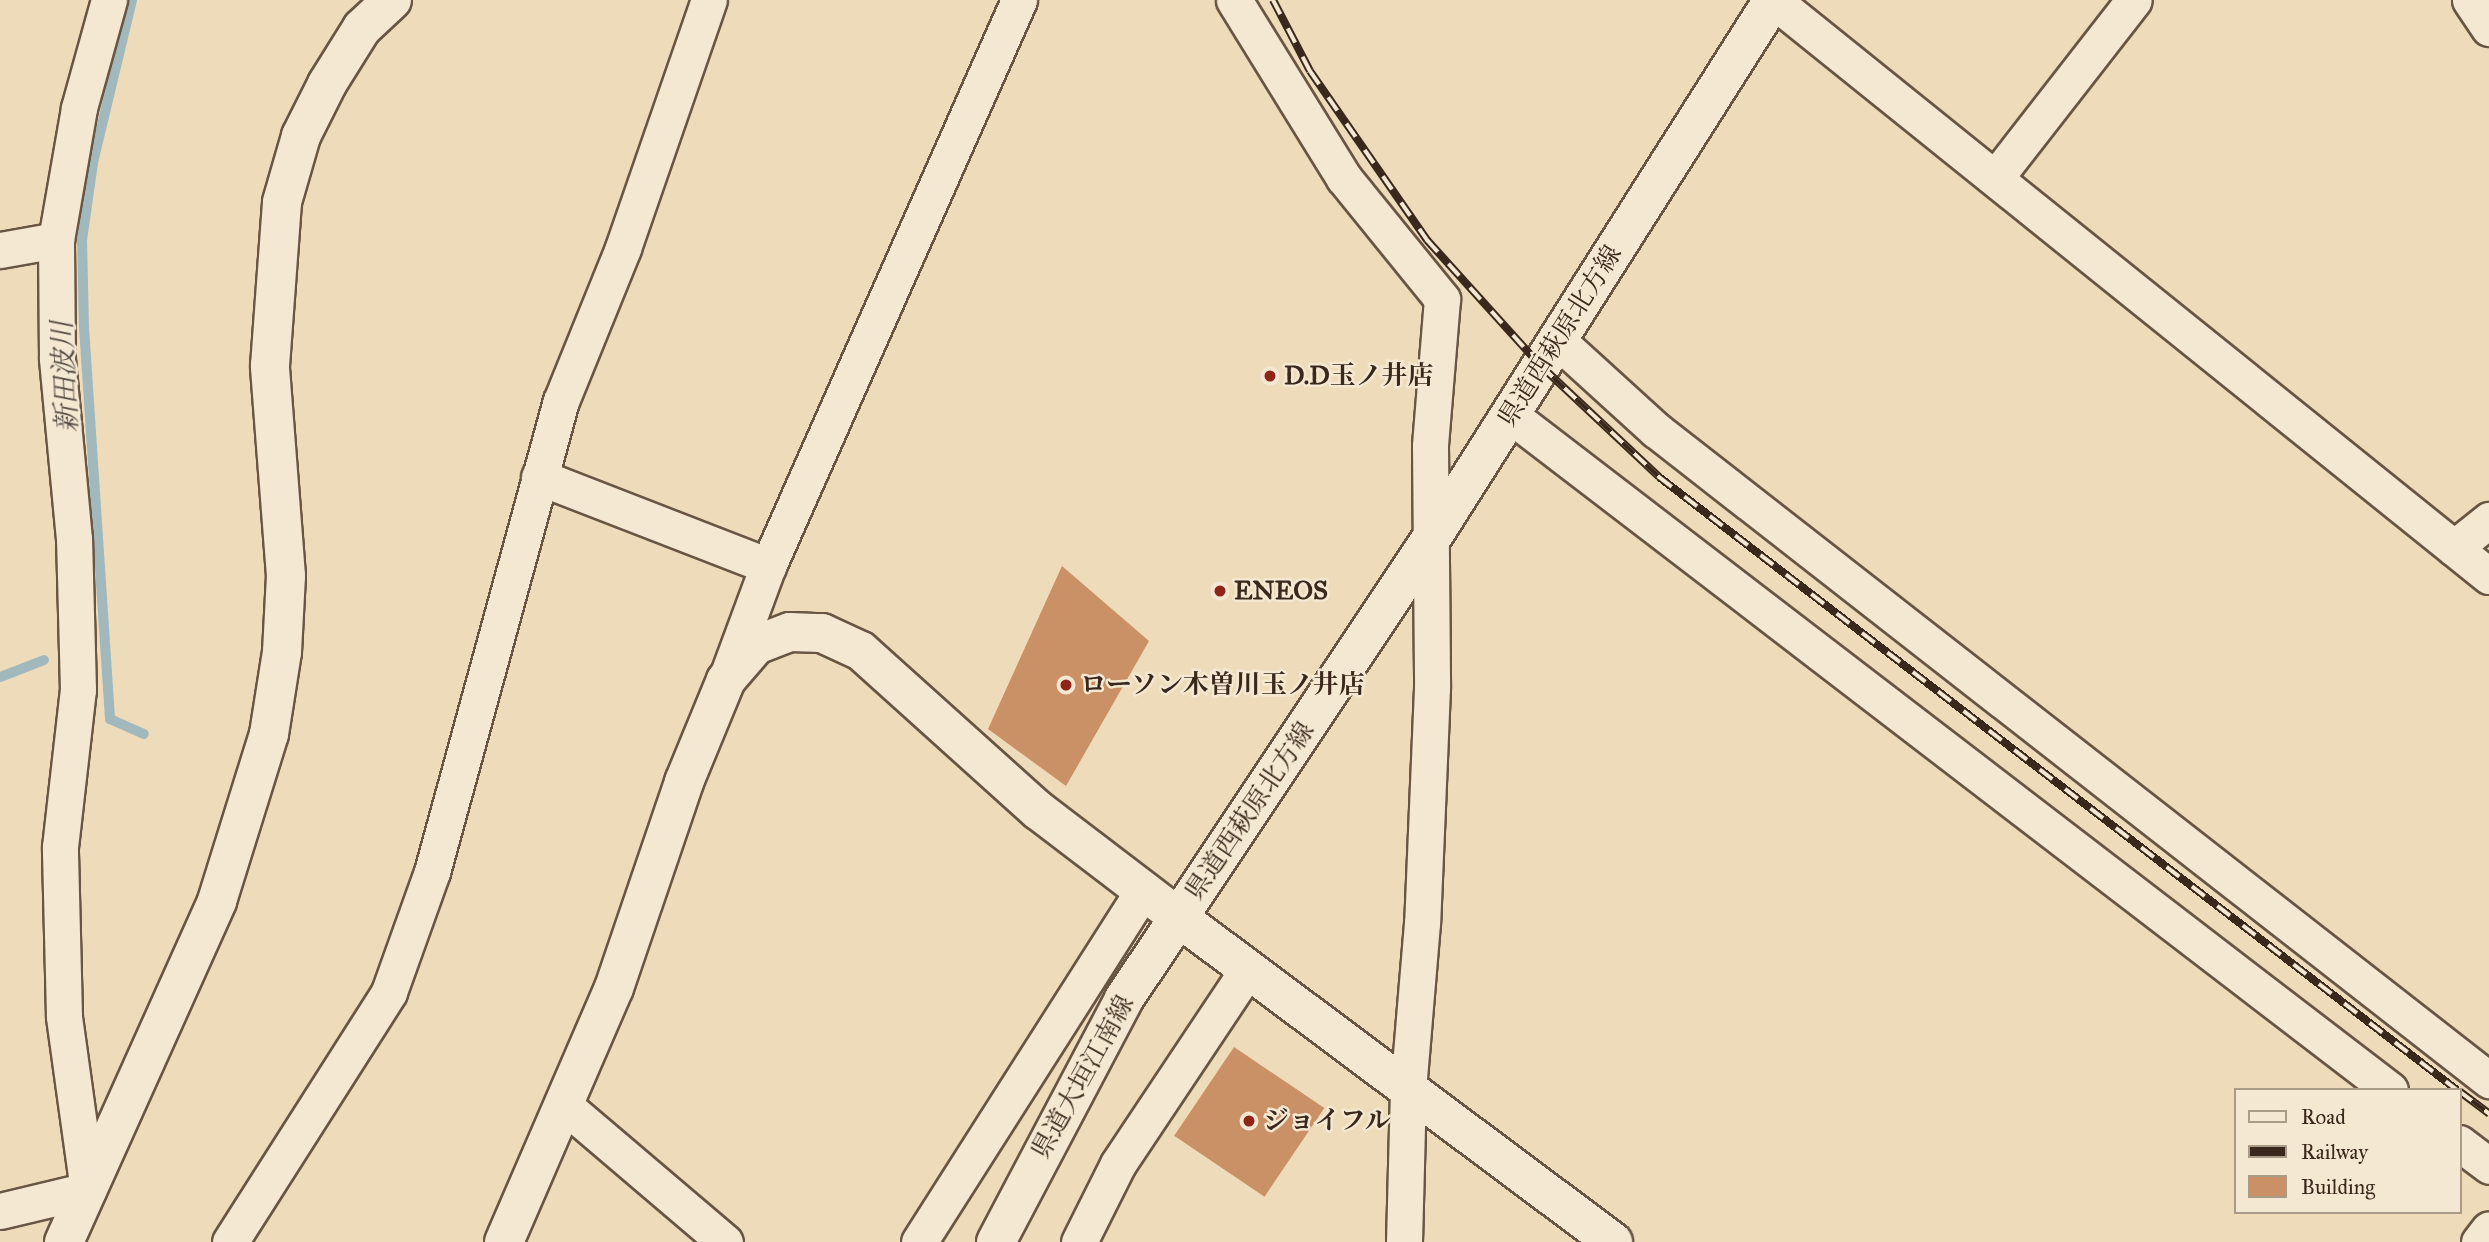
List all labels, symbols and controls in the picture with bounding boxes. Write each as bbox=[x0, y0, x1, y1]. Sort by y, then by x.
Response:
street label: 県道西萩原北方線 bbox=[1492, 240, 1628, 432]
water label: 新田波川 bbox=[45, 320, 85, 434]
place label: D.D玉ノ井店 bbox=[1284, 360, 1434, 392]
marker: D.D玉ノ井店 bbox=[1262, 368, 1278, 384]
place label: ENEOS bbox=[1234, 575, 1328, 607]
marker: ENEOS bbox=[1212, 583, 1228, 599]
place label: ローソン木曽川玉ノ井店 bbox=[1080, 669, 1366, 701]
marker: ローソン木曽川玉ノ井店 bbox=[1058, 677, 1074, 693]
street label: 県道西萩原北方線 bbox=[1179, 716, 1321, 906]
street label: 県道大垣江南線 bbox=[1025, 990, 1141, 1164]
legend bbox=[2234, 1088, 2461, 1214]
text: Road bbox=[2301, 1104, 2346, 1130]
place label: ジョイフル bbox=[1263, 1105, 1393, 1137]
marker: ジョイフル bbox=[1241, 1113, 1257, 1129]
text: Railway bbox=[2301, 1139, 2368, 1165]
text: Building bbox=[2301, 1174, 2375, 1200]

